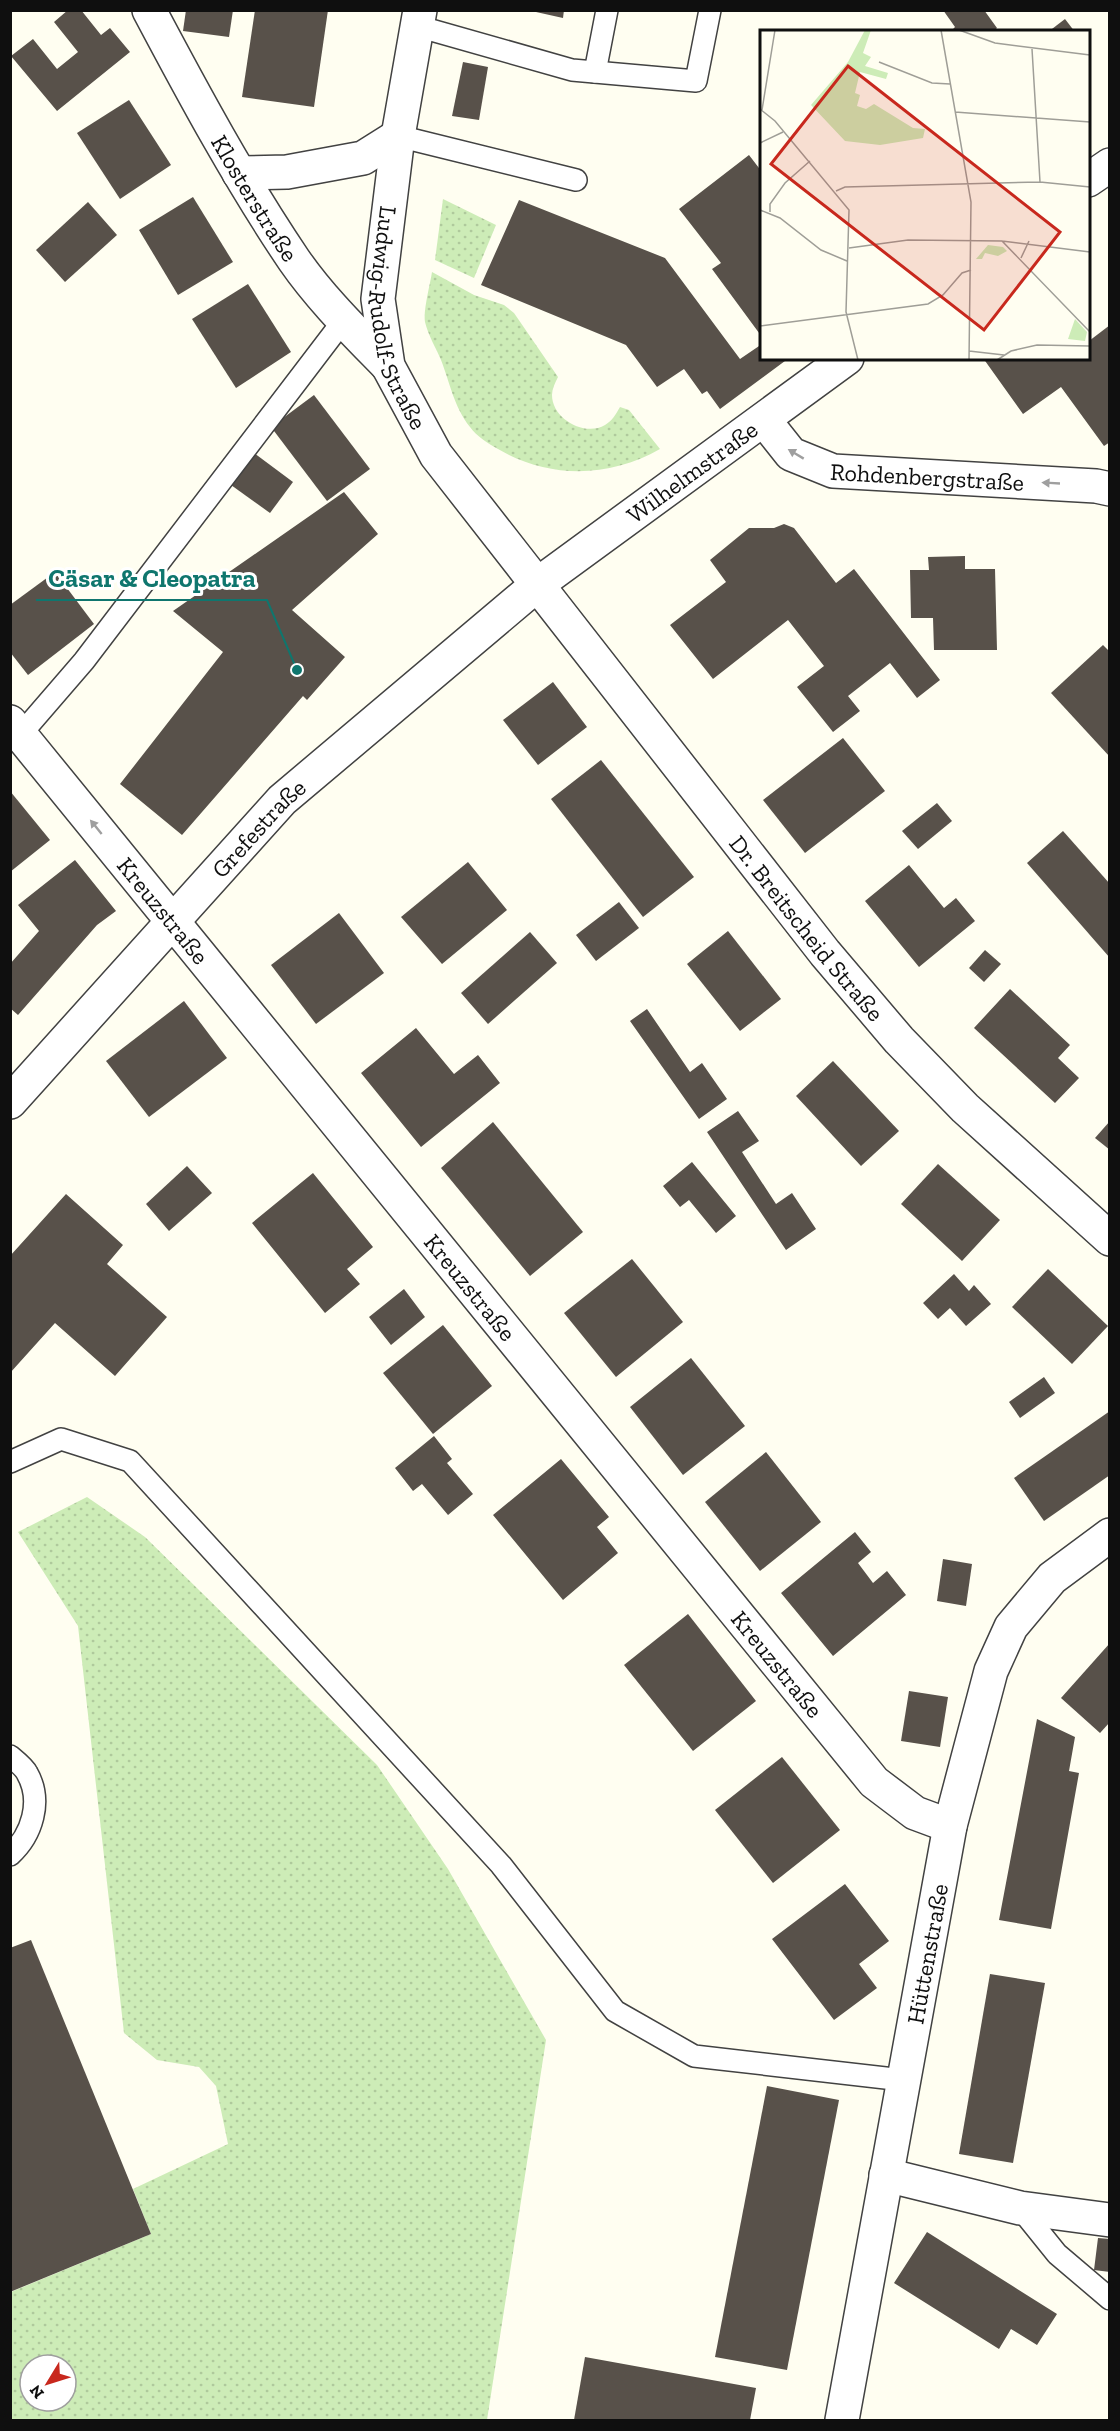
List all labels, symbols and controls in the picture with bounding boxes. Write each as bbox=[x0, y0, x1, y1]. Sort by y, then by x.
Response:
inset map bbox=[760, 30, 1090, 360]
street label: Klosterstraße bbox=[206, 130, 305, 267]
street label: Ludwig-Rudolf-Straße bbox=[363, 204, 434, 434]
street label: Wilhelmstraße bbox=[621, 414, 763, 529]
one-way arrow bbox=[787, 449, 804, 460]
street label: Rohdenbergstraße bbox=[829, 456, 1025, 496]
one-way arrow bbox=[1042, 479, 1061, 488]
callout: Cäsar & Cleopatra bbox=[36, 556, 267, 600]
text: Cäsar & Cleopatra bbox=[48, 562, 256, 594]
street label: Grefestraße bbox=[205, 772, 311, 883]
one-way arrow bbox=[90, 820, 103, 835]
street label: Dr. Breitscheid Straße bbox=[724, 829, 891, 1027]
street label: Kreuzstraße bbox=[111, 851, 216, 970]
street label: Kreuzstraße bbox=[418, 1228, 523, 1346]
street label: Kreuzstraße bbox=[726, 1604, 830, 1723]
street label: Hüttenstraße bbox=[900, 1881, 954, 2026]
north arrow bbox=[18, 2353, 78, 2413]
text: N bbox=[25, 2381, 48, 2403]

